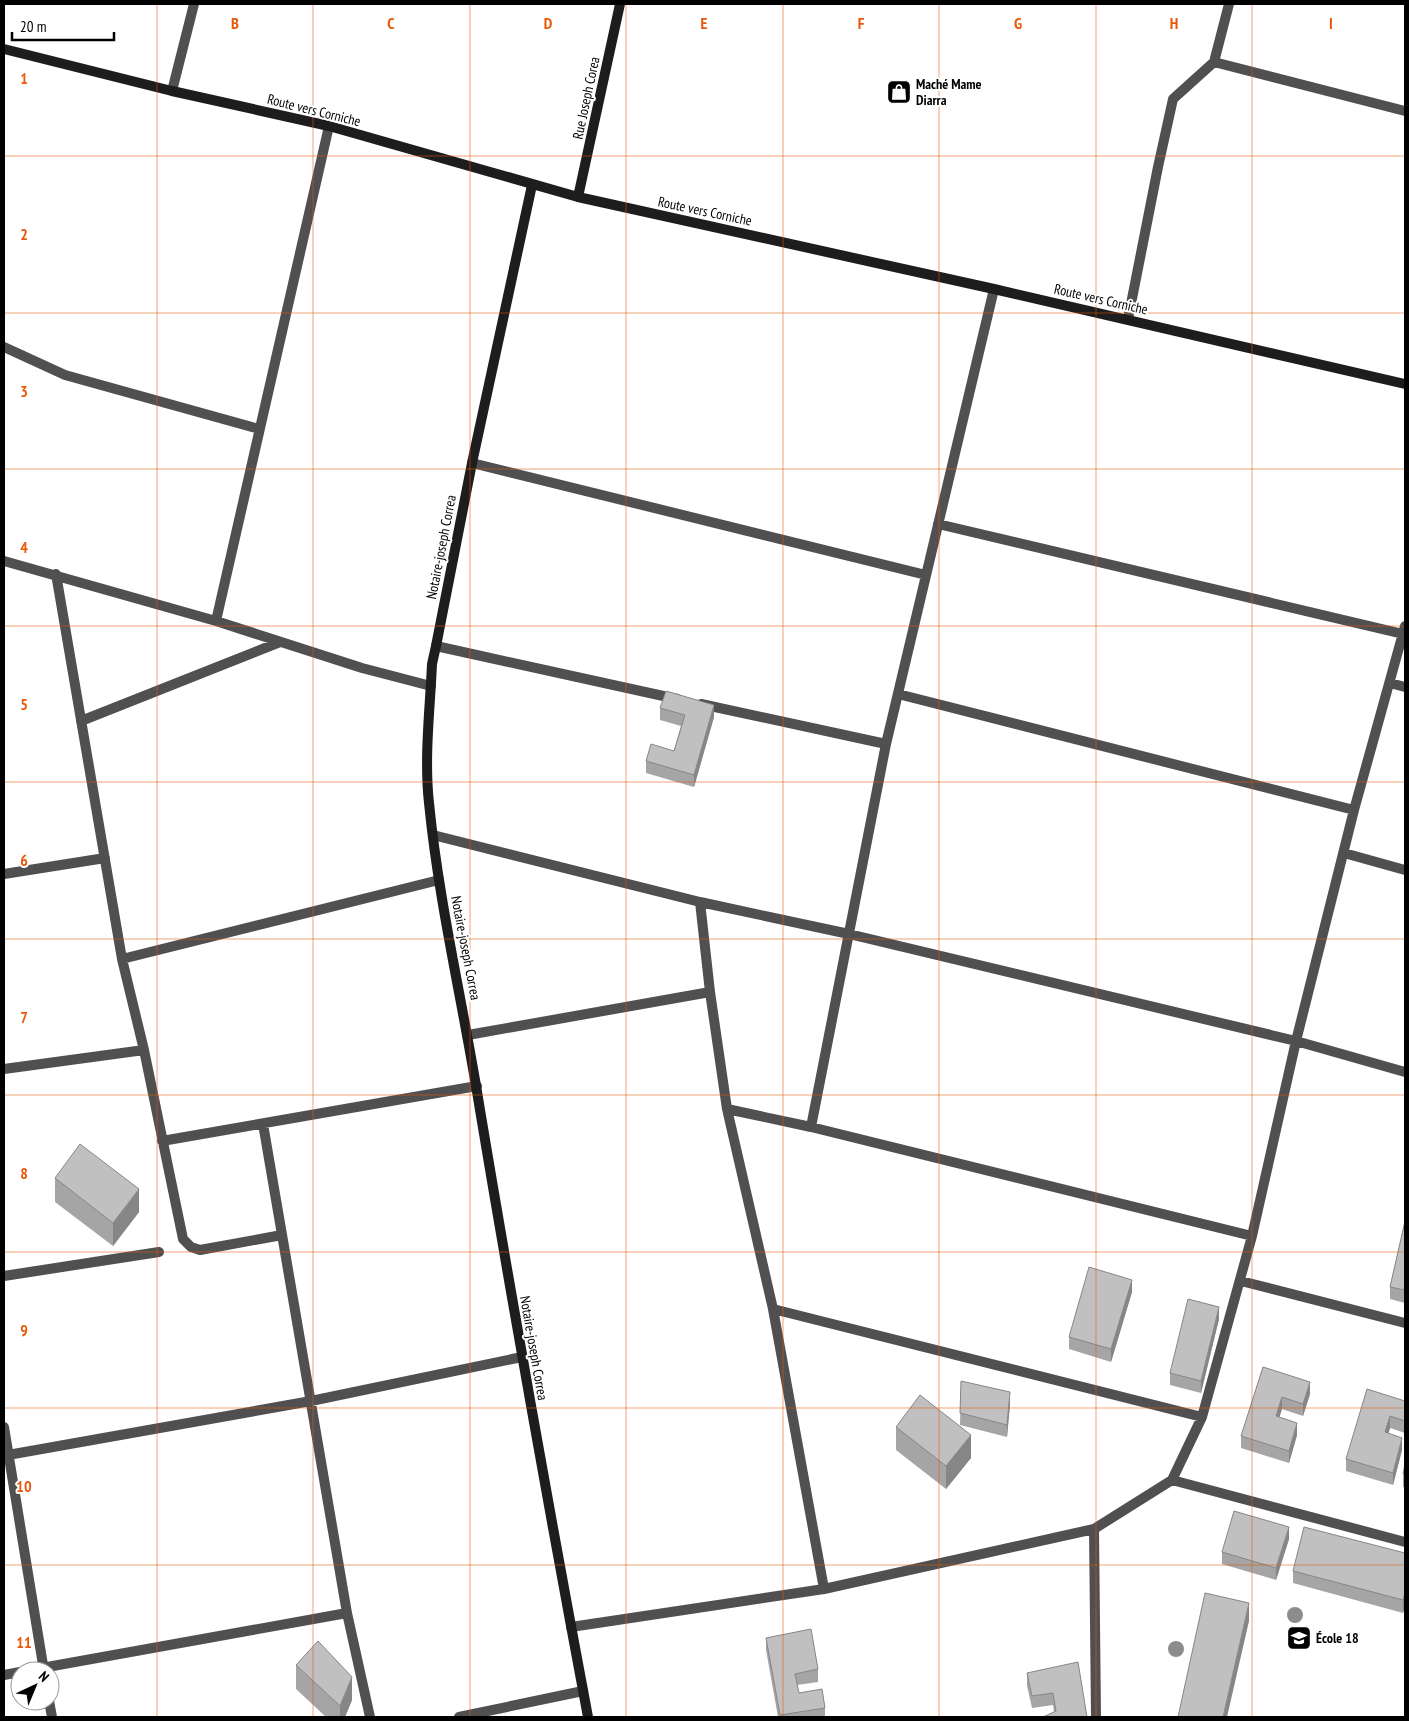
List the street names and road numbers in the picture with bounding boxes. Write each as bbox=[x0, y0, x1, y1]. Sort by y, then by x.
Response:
street label: Rue Joseph Corea bbox=[568, 55, 604, 141]
street label: Route vers Corniche bbox=[265, 90, 363, 130]
street label: Route vers Corniche bbox=[656, 192, 754, 230]
street label: Route vers Corniche bbox=[1052, 279, 1150, 319]
street label: Notaire-joseph Correa bbox=[422, 493, 460, 601]
street label: Notaire-joseph Correa bbox=[447, 894, 485, 1002]
street label: Notaire-joseph Correa bbox=[516, 1294, 552, 1402]

